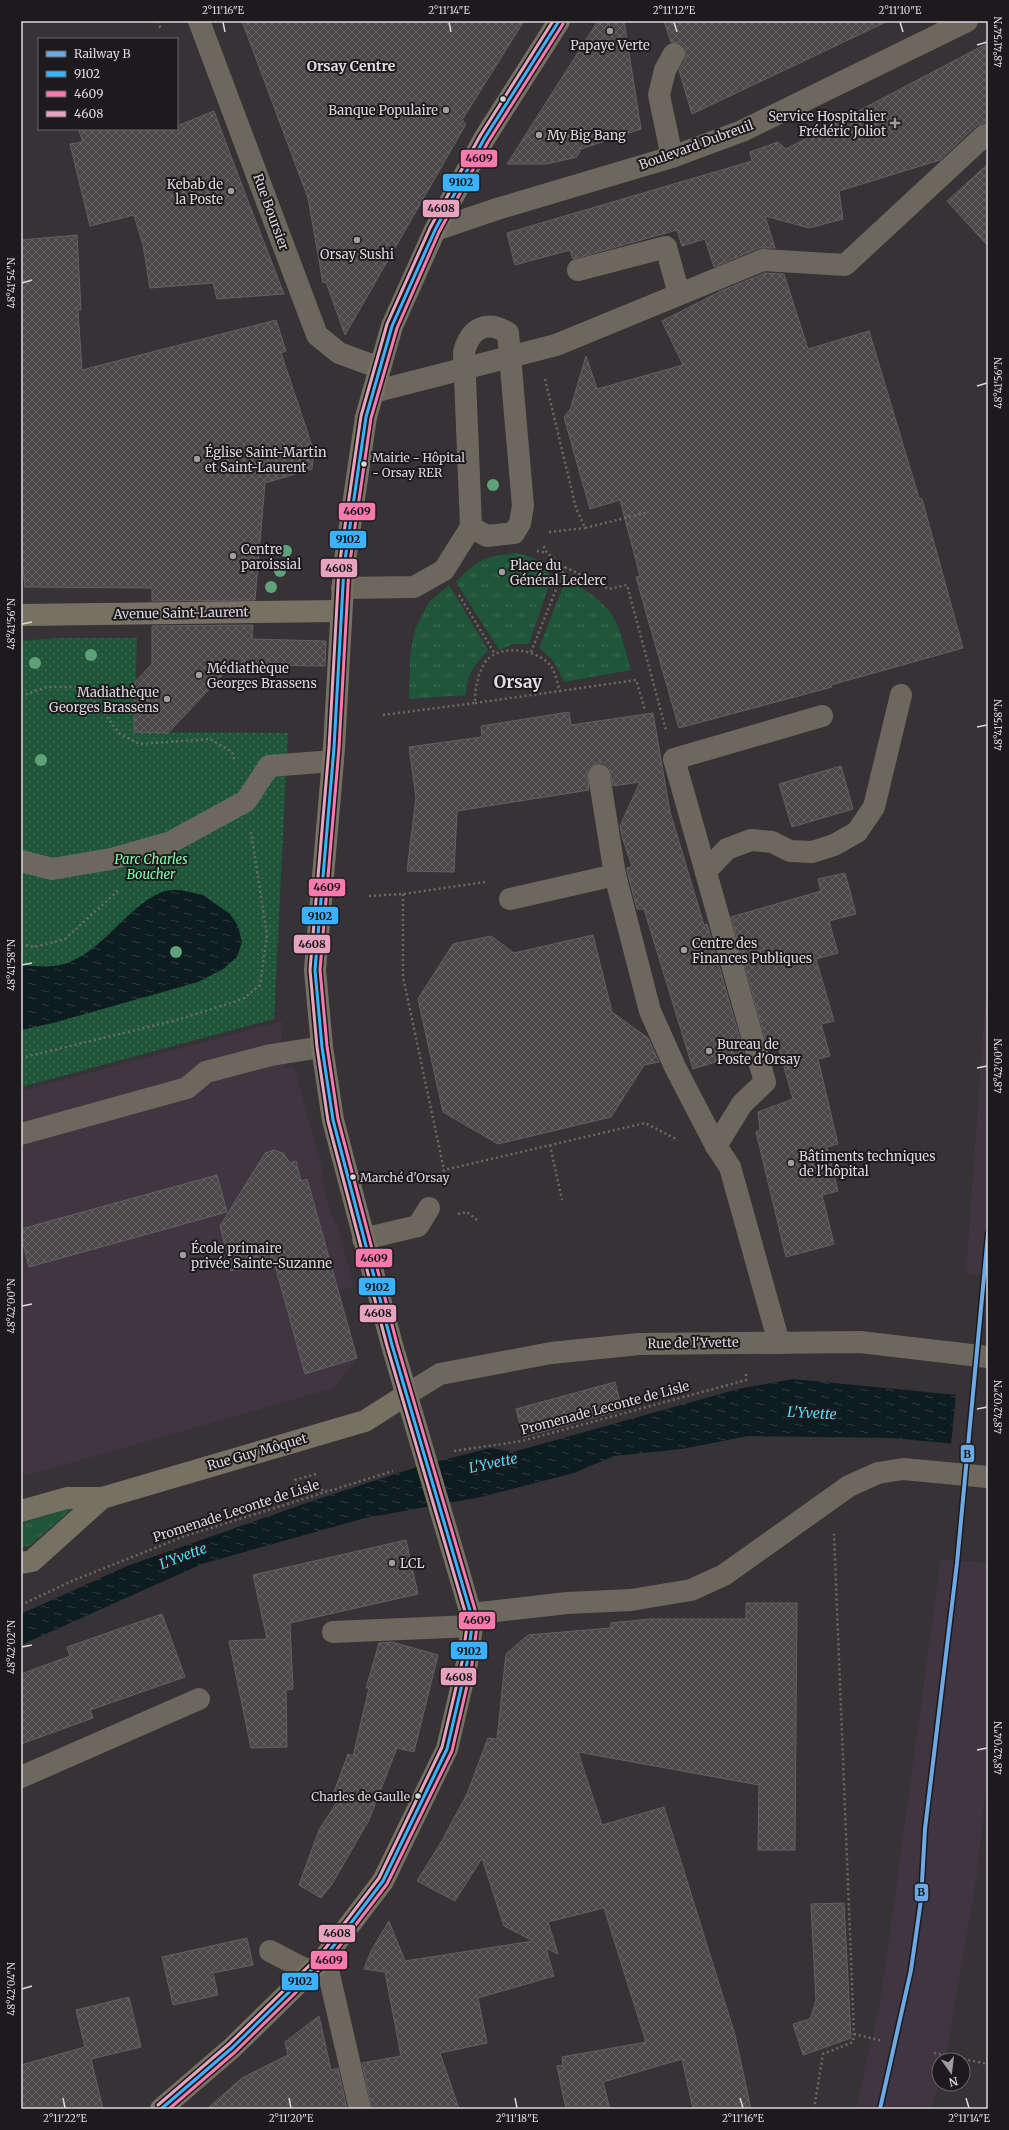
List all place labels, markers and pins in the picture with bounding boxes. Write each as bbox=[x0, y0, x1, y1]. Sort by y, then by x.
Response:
marker: Papaye Verte bbox=[605, 26, 615, 36]
place label: Papaye Verte bbox=[570, 37, 650, 54]
unlabelled marker bbox=[498, 94, 508, 104]
place label: Banque Populaire bbox=[328, 102, 438, 119]
marker: Banque Populaire bbox=[441, 105, 451, 115]
place label: Service Hospitalier Frédéric Joliot bbox=[768, 108, 886, 140]
marker: Service Hospitalier Frédéric Joliot bbox=[889, 117, 901, 129]
place label: My Big Bang bbox=[547, 127, 626, 144]
marker: My Big Bang bbox=[534, 130, 544, 140]
place label: Kebab de la Poste bbox=[167, 176, 223, 208]
marker: Kebab de la Poste bbox=[226, 186, 236, 196]
marker: Orsay Sushi bbox=[352, 235, 362, 245]
place label: Orsay Sushi bbox=[320, 246, 394, 263]
place label: Église Saint-Martin et Saint-Laurent bbox=[205, 443, 327, 476]
place label: Mairie - Hôpital - Orsay RER bbox=[372, 450, 465, 480]
marker: Église Saint-Martin et Saint-Laurent bbox=[192, 454, 202, 464]
marker: Mairie - Hôpital - Orsay RER bbox=[359, 459, 369, 469]
place label: Centre paroissial bbox=[241, 541, 301, 573]
marker: Centre paroissial bbox=[228, 551, 238, 561]
place label: Place du Général Leclerc bbox=[510, 557, 607, 589]
marker: Place du Général Leclerc bbox=[497, 567, 507, 577]
place label: Médiathèque Georges Brassens bbox=[207, 660, 317, 692]
marker: Médiathèque Georges Brassens bbox=[194, 670, 204, 680]
place label: Madiathèque Georges Brassens bbox=[49, 684, 159, 716]
marker: Madiathèque Georges Brassens bbox=[162, 694, 172, 704]
place label: Centre des Finances Publiques bbox=[692, 935, 812, 967]
marker: Centre des Finances Publiques bbox=[679, 945, 689, 955]
place label: Bureau de Poste d'Orsay bbox=[717, 1036, 801, 1068]
marker: Bureau de Poste d'Orsay bbox=[704, 1046, 714, 1056]
place label: Bâtiments techniques de l'hôpital bbox=[799, 1148, 936, 1180]
marker: Bâtiments techniques de l'hôpital bbox=[786, 1158, 796, 1168]
place label: Marché d'Orsay bbox=[360, 1170, 450, 1185]
marker: Marché d'Orsay bbox=[348, 1172, 358, 1182]
place label: École primaire privée Sainte-Suzanne bbox=[191, 1239, 332, 1272]
marker: École primaire privée Sainte-Suzanne bbox=[178, 1250, 188, 1260]
place label: LCL bbox=[400, 1555, 425, 1572]
marker: LCL bbox=[387, 1558, 397, 1568]
place label: Charles de Gaulle bbox=[311, 1789, 410, 1804]
marker: Charles de Gaulle bbox=[413, 1791, 423, 1801]

